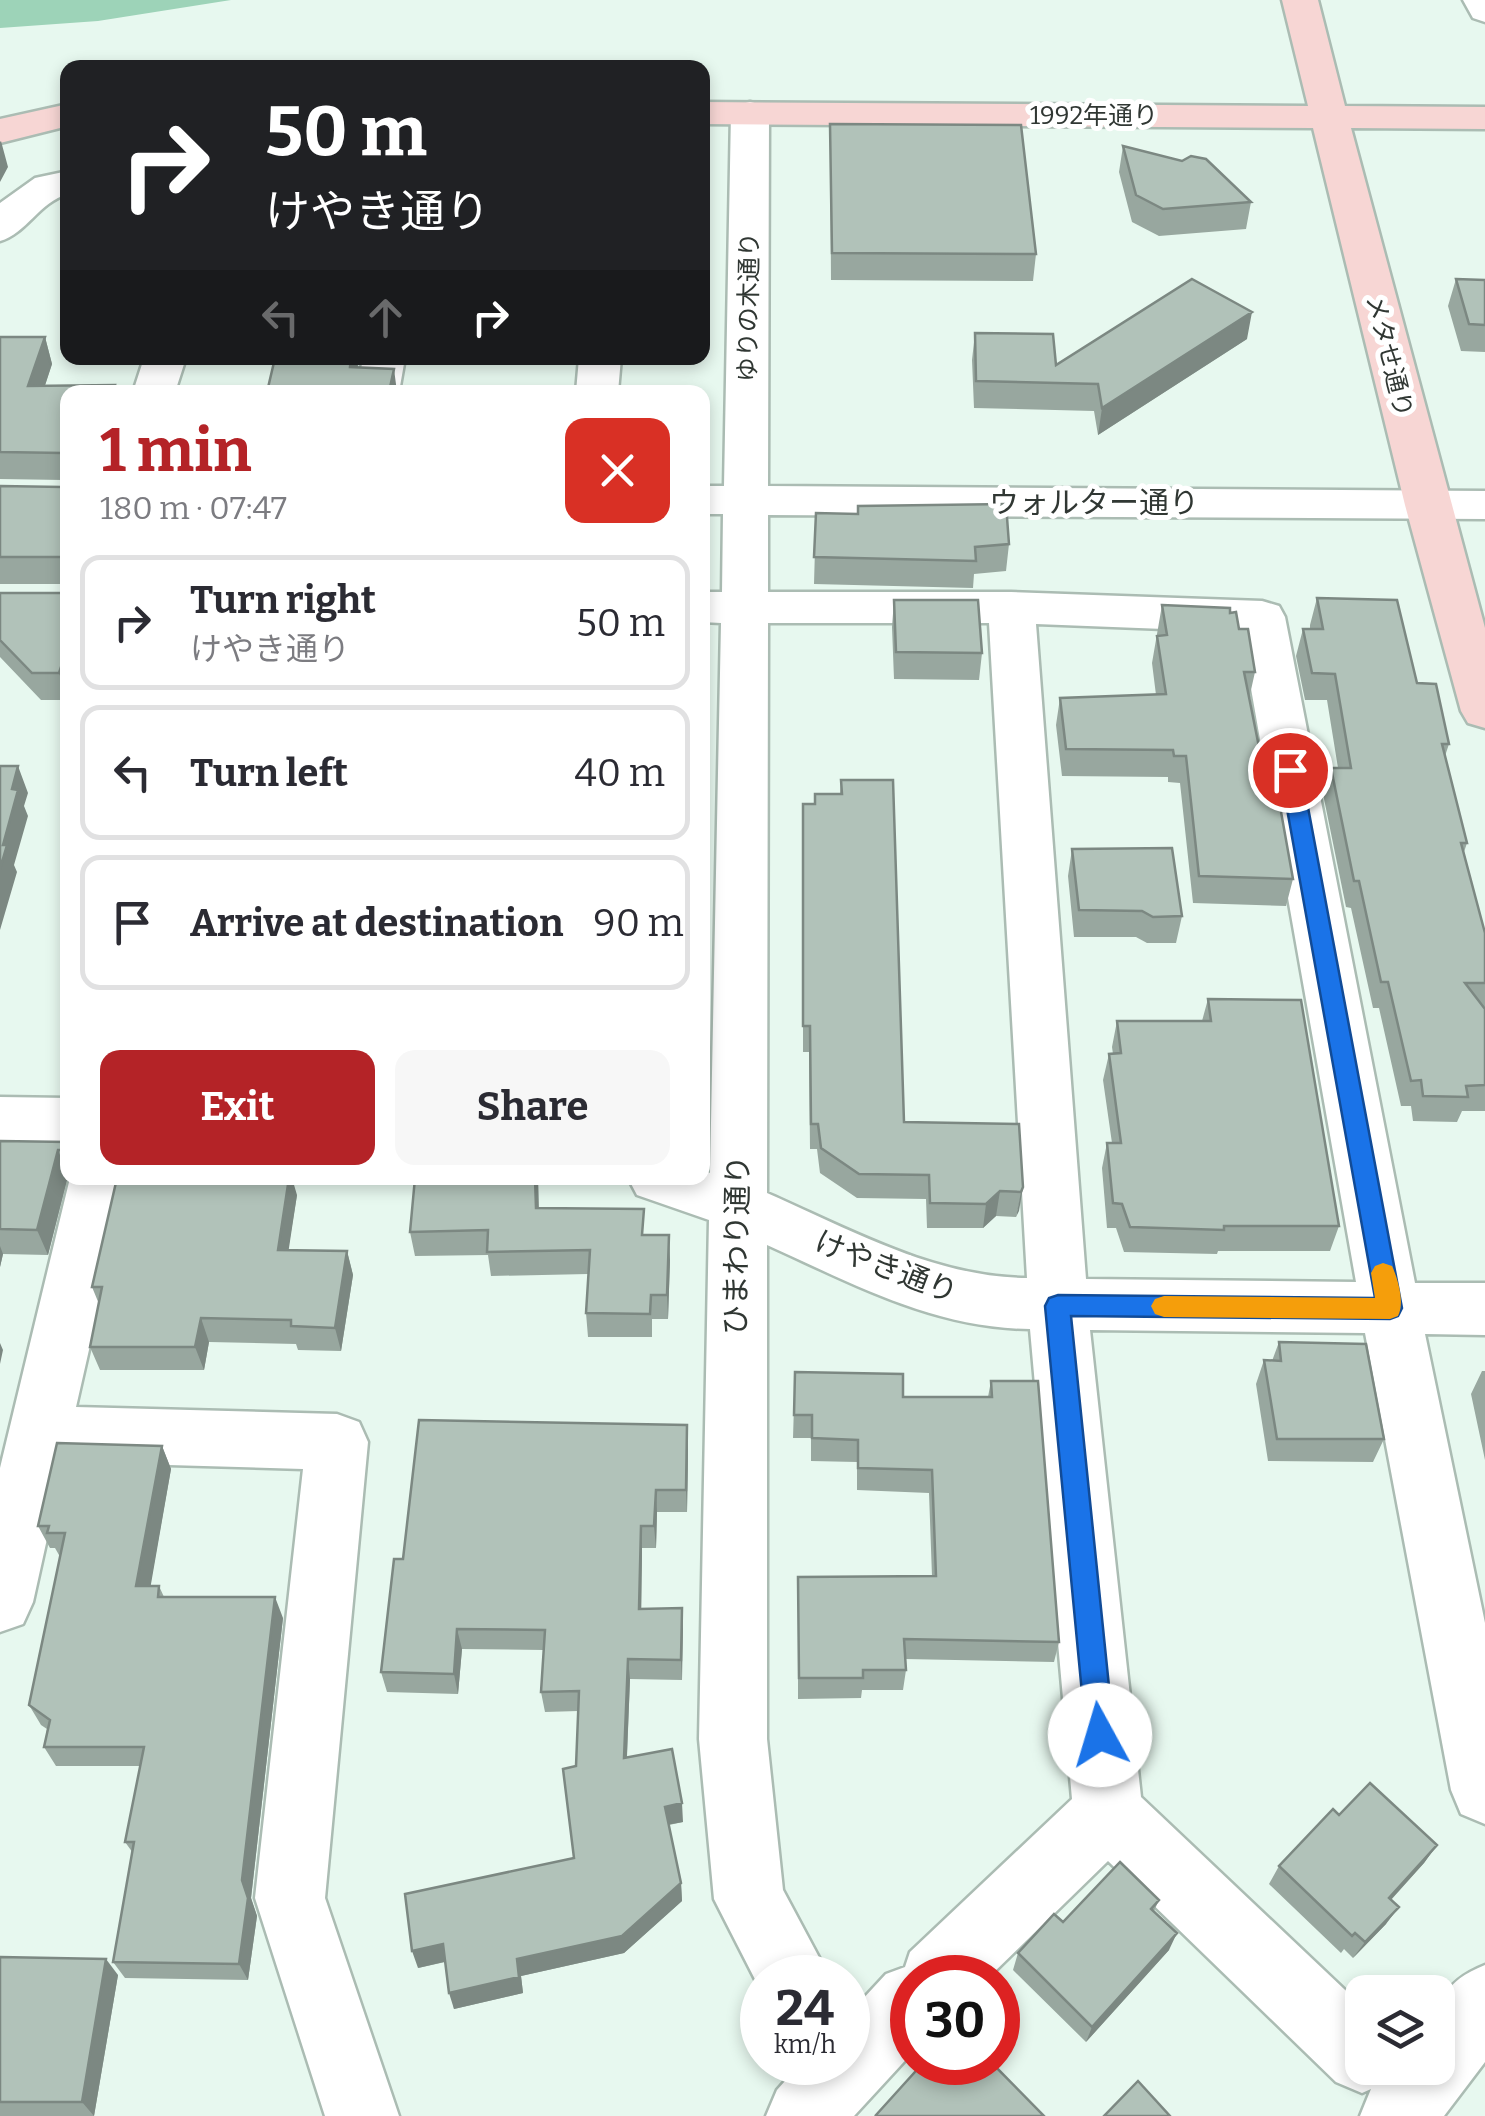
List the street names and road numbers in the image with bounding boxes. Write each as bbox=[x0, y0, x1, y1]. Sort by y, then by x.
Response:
street label: 1992年通り bbox=[1030, 101, 1158, 131]
street label: ゆりの木通り bbox=[733, 232, 765, 382]
street label: メタせ通り bbox=[1359, 292, 1419, 421]
street label: ウォルター通り bbox=[989, 485, 1199, 521]
street label: ひまわり通り bbox=[717, 1155, 757, 1335]
street label: けやき通り bbox=[810, 1223, 962, 1311]

